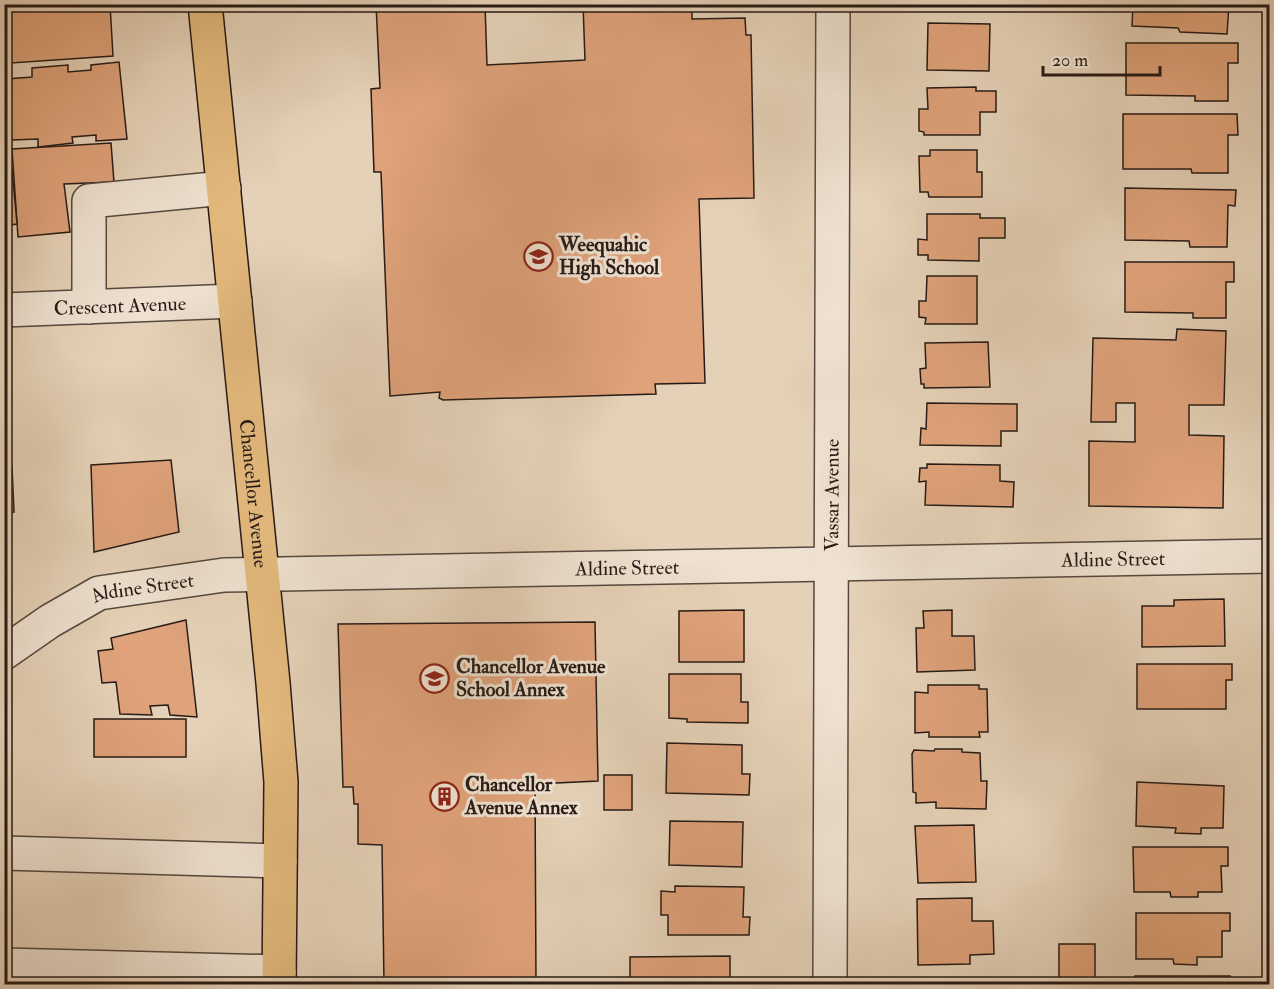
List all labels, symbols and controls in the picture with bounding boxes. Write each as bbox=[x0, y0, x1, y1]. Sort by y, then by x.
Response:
scale bar bbox=[1043, 39, 1160, 77]
text: 20 m bbox=[1052, 49, 1088, 72]
place label: Weequahic High School bbox=[558, 232, 660, 281]
school or university icon: Weequahic High School bbox=[522, 240, 554, 272]
street label: Crescent Avenue bbox=[53, 291, 187, 321]
street label: Chancellor Avenue bbox=[234, 418, 273, 569]
street label: Vassar Avenue bbox=[819, 439, 845, 551]
street label: Aldine Street bbox=[1060, 546, 1166, 573]
street label: Aldine Street bbox=[574, 555, 680, 582]
street label: Aldine Street bbox=[85, 567, 196, 609]
place label: Chancellor Avenue School Annex bbox=[456, 654, 606, 702]
school or university icon: Chancellor Avenue School Annex bbox=[419, 662, 451, 694]
place label: Chancellor Avenue Annex bbox=[464, 772, 578, 820]
building icon: Chancellor Avenue Annex bbox=[428, 780, 460, 812]

